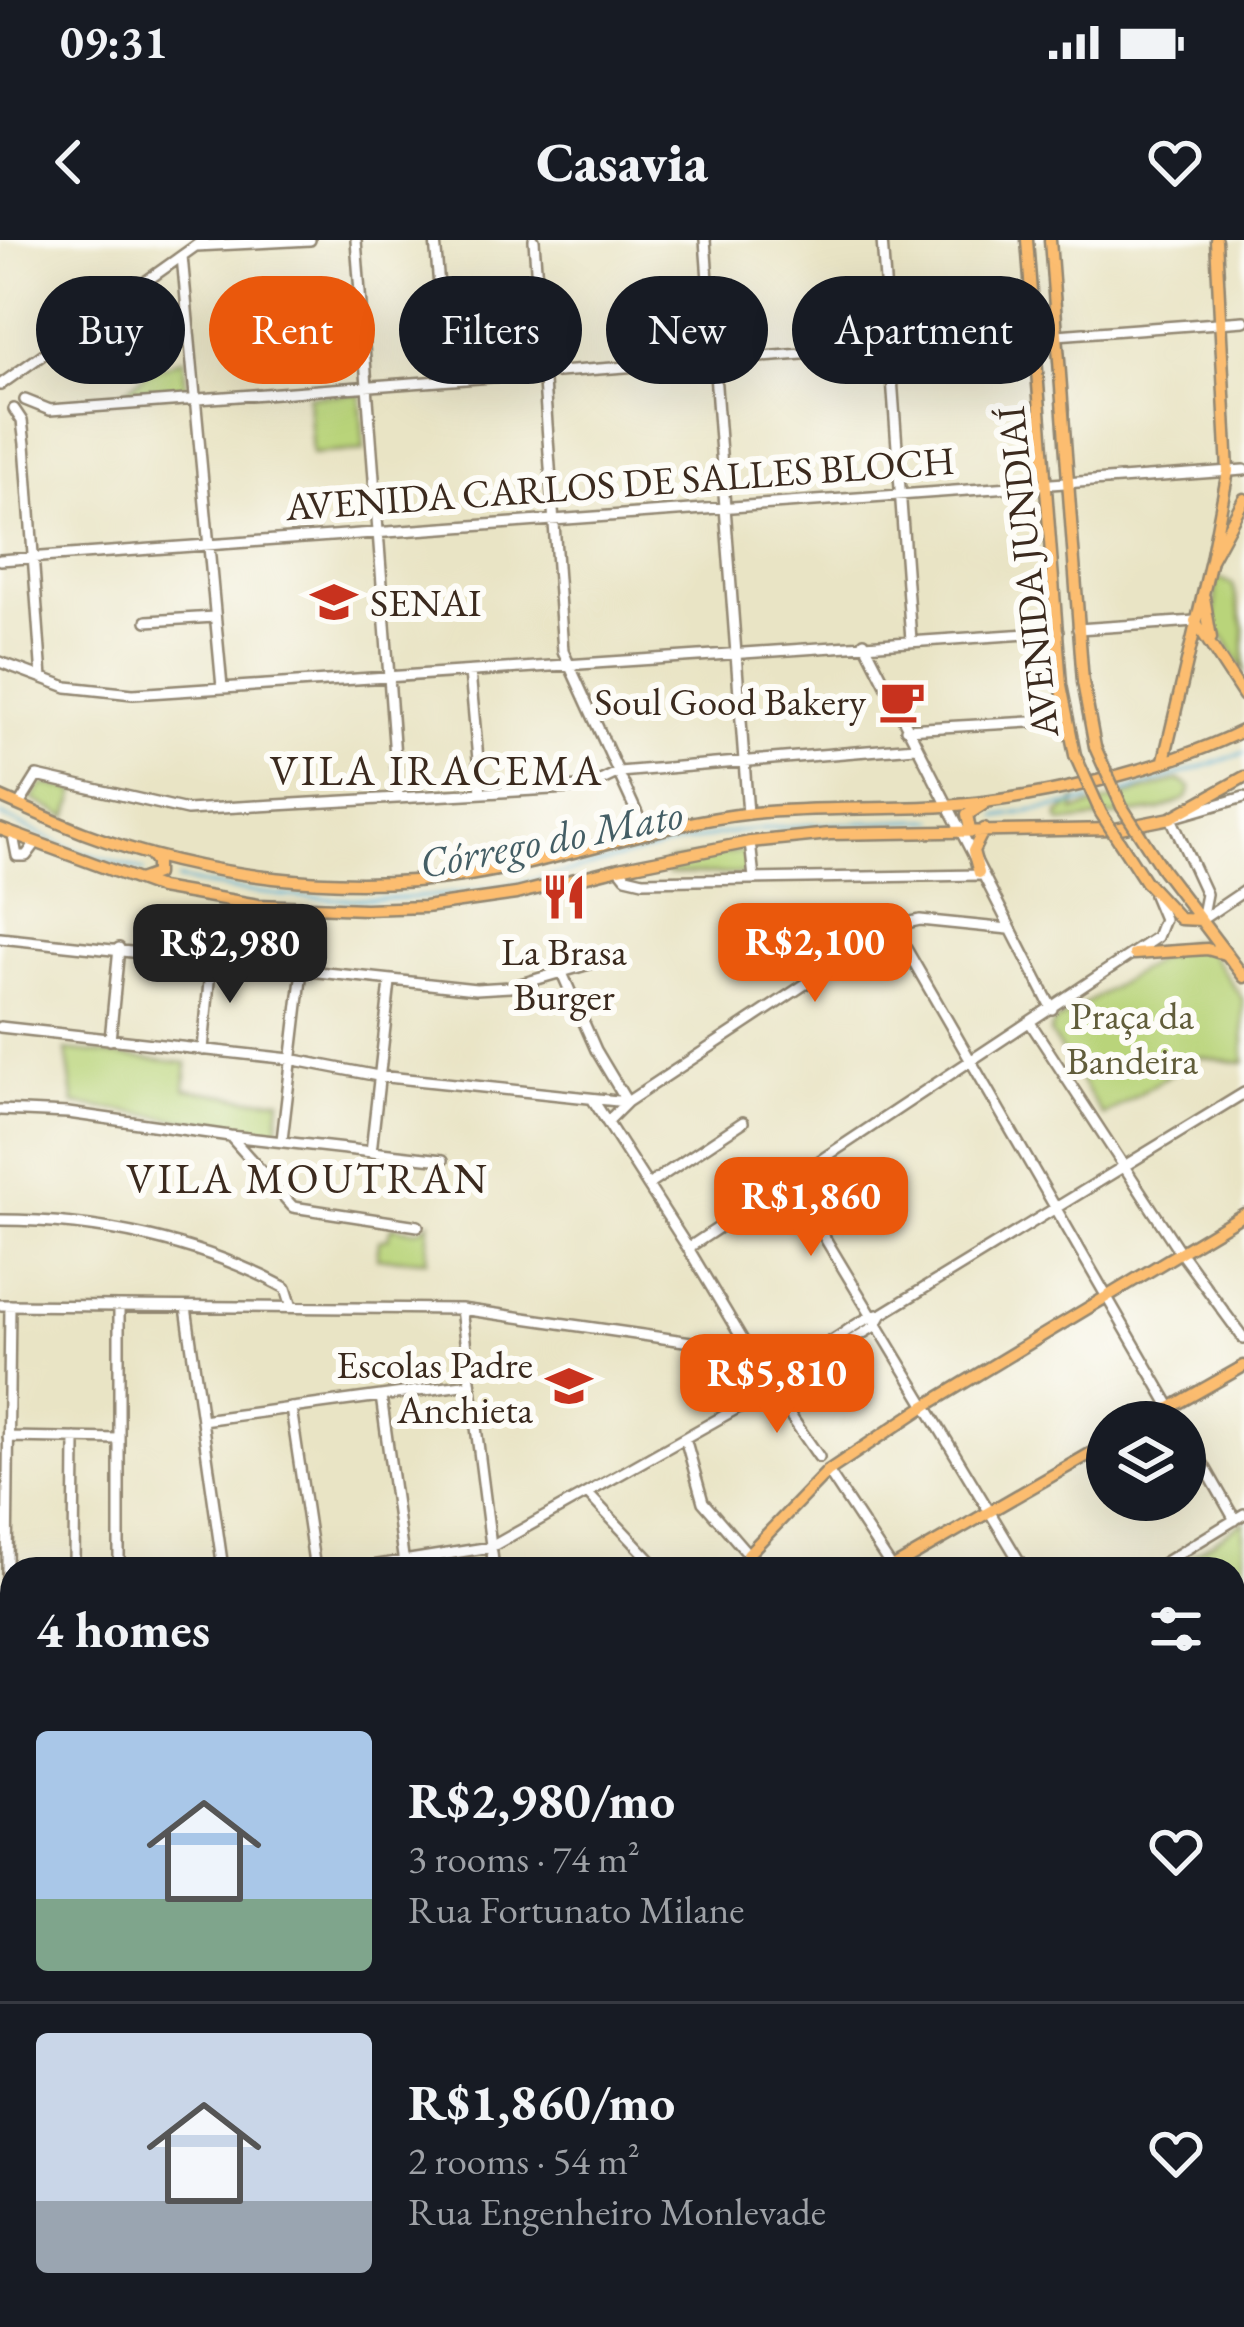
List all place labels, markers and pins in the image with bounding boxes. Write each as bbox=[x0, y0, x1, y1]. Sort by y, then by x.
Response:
school or university icon: SENAI bbox=[309, 577, 359, 627]
place label: SENAI bbox=[370, 577, 481, 628]
place label: Soul Good Bakery bbox=[594, 676, 867, 727]
cafe icon: Soul Good Bakery bbox=[877, 676, 927, 726]
restaurant icon: La Brasa Burger bbox=[539, 872, 589, 922]
pin: R$2,100 bbox=[704, 903, 926, 1005]
pin: R$2,980 bbox=[119, 904, 341, 1006]
place label: La Brasa Burger bbox=[501, 926, 627, 1022]
pin: R$1,860 bbox=[700, 1157, 922, 1259]
pin: R$5,810 bbox=[666, 1334, 888, 1436]
place label: Escolas Padre Anchieta bbox=[336, 1339, 533, 1435]
school or university icon: Escolas Padre Anchieta bbox=[544, 1361, 594, 1411]

